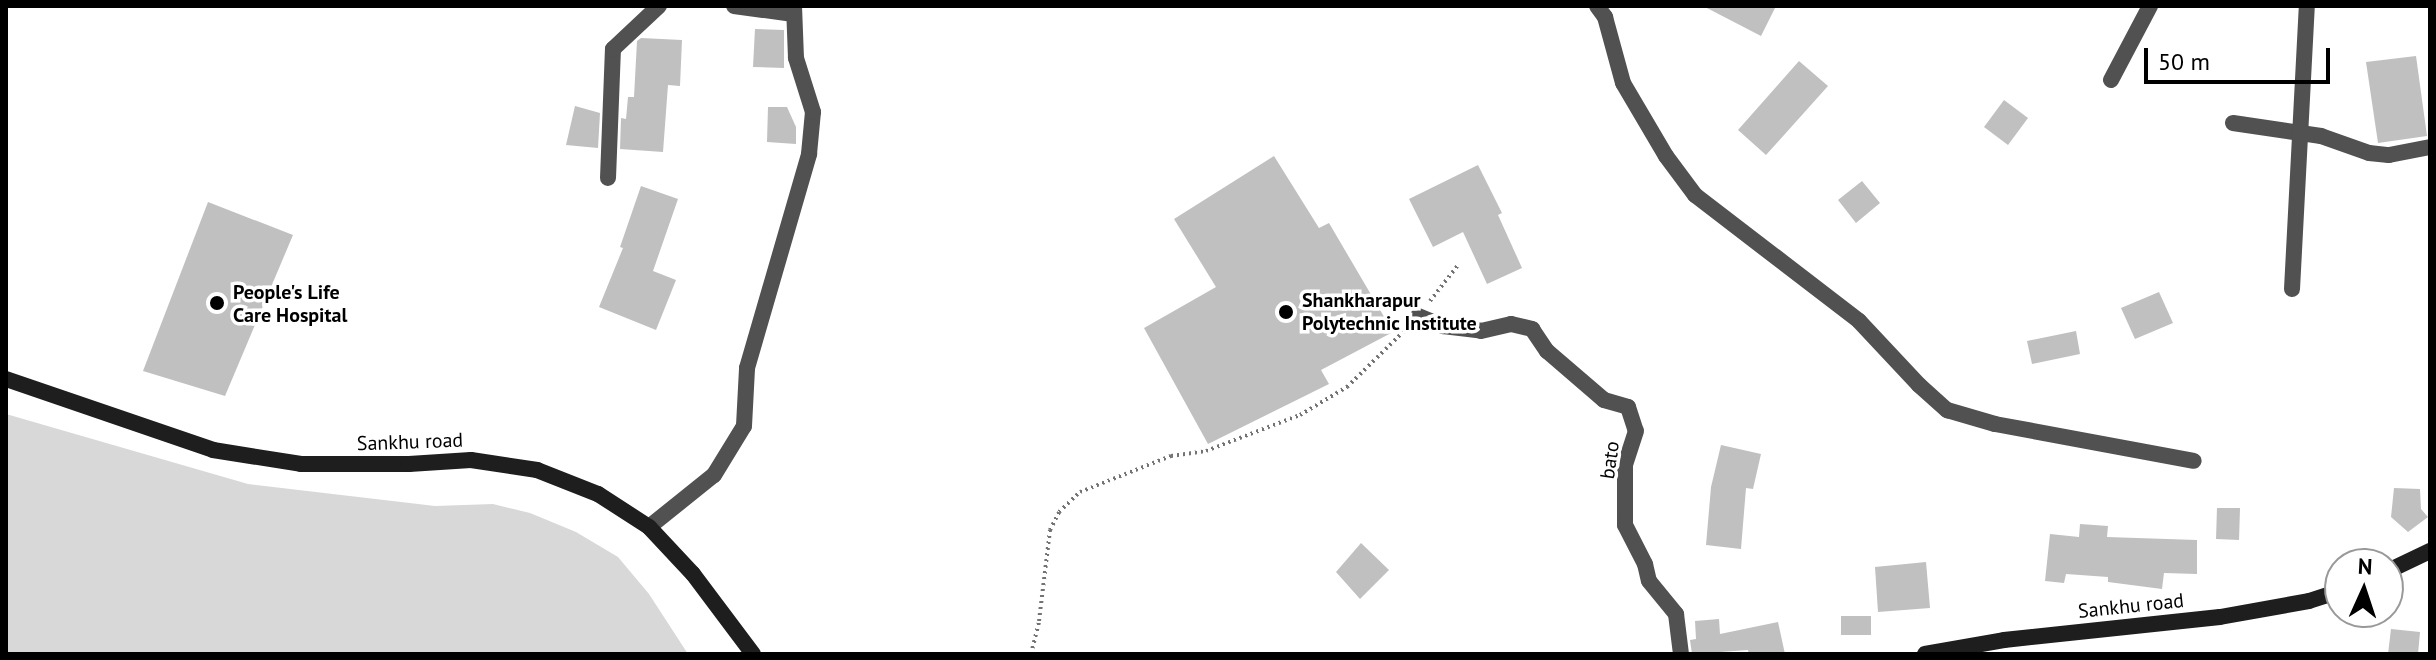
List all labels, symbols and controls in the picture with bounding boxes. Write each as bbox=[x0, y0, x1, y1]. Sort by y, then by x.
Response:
scale bar bbox=[2148, 32, 2334, 82]
text: 50 m bbox=[2158, 46, 2210, 77]
place label: People's Life Care Hospital bbox=[233, 280, 347, 327]
place label: Shankharapur Polytechnic Institute bbox=[1302, 288, 1477, 335]
marker: People's Life Care Hospital bbox=[208, 294, 226, 312]
marker: Shankharapur Polytechnic Institute bbox=[1277, 303, 1295, 321]
street label: Sankhu road bbox=[356, 428, 464, 456]
street label: bato bbox=[1595, 440, 1625, 480]
north arrow bbox=[2324, 548, 2404, 628]
text: N bbox=[2357, 552, 2373, 580]
street label: Sankhu road bbox=[2077, 589, 2185, 623]

